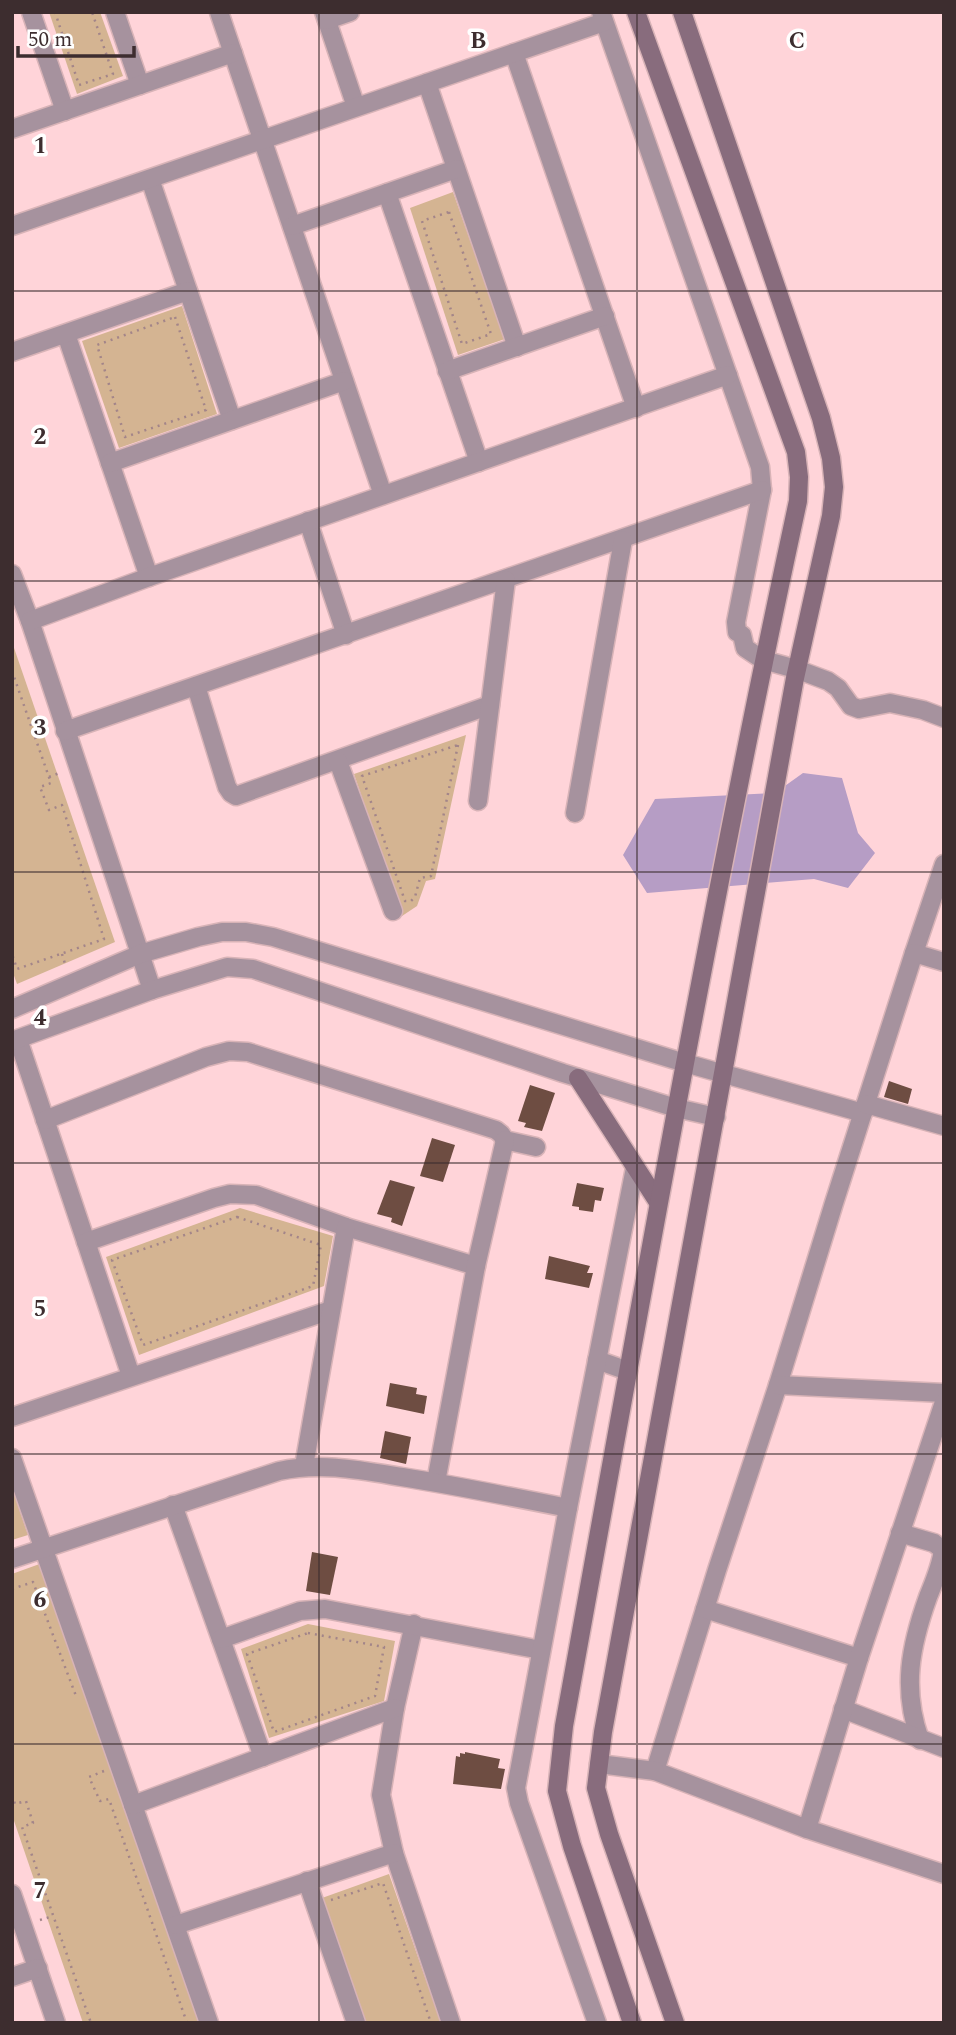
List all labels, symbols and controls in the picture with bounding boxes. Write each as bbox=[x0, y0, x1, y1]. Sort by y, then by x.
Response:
scale bar bbox=[18, 14, 133, 58]
text: 50 m bbox=[28, 24, 72, 56]
text: B bbox=[470, 24, 486, 59]
text: C bbox=[789, 24, 805, 59]
text: 1 bbox=[34, 129, 46, 164]
text: 2 bbox=[34, 420, 47, 455]
text: 3 bbox=[34, 711, 47, 746]
text: 4 bbox=[34, 1001, 47, 1036]
text: 5 bbox=[34, 1292, 46, 1327]
text: 6 bbox=[34, 1583, 47, 1618]
text: 7 bbox=[34, 1874, 46, 1909]

